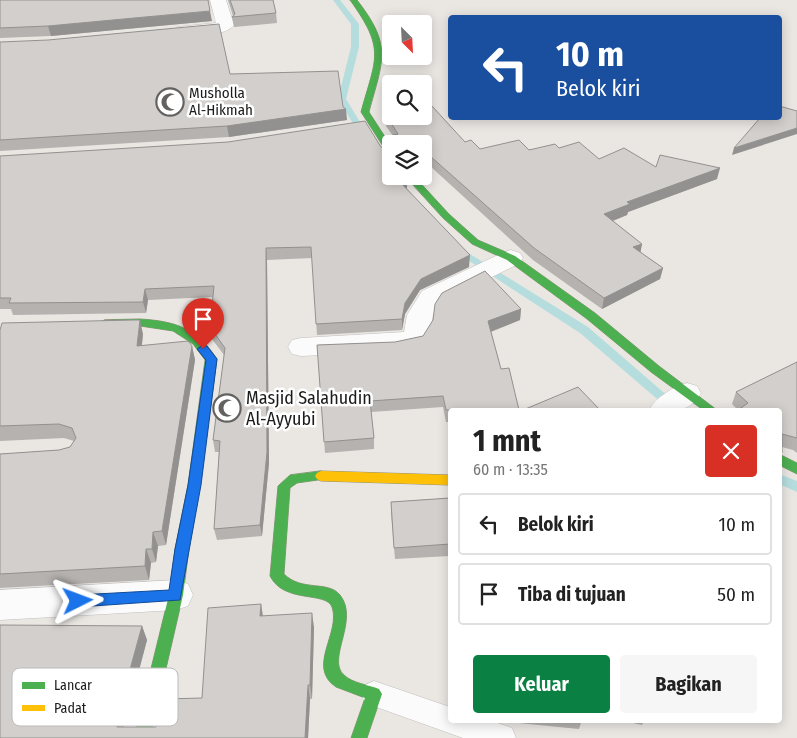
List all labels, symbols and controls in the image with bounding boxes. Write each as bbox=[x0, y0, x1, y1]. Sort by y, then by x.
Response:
north arrow bbox=[382, 15, 432, 65]
map controls bbox=[382, 15, 432, 185]
text: 10 m bbox=[556, 33, 624, 75]
icon: left bbox=[473, 35, 538, 100]
button: search bbox=[382, 75, 432, 125]
text: Belok kiri bbox=[556, 75, 641, 102]
place label: Musholla Al-Hikmah bbox=[189, 84, 253, 119]
mosque icon: Musholla Al-Hikmah bbox=[155, 87, 185, 117]
button: layers bbox=[382, 135, 432, 185]
pin bbox=[182, 298, 224, 349]
icon: arrive bbox=[189, 305, 217, 333]
place label: Masjid Salahudin Al-Ayyubi bbox=[246, 387, 372, 430]
mosque icon: Masjid Salahudin Al-Ayyubi bbox=[212, 393, 242, 423]
text: 1 mnt bbox=[473, 423, 541, 459]
button: close bbox=[705, 425, 757, 477]
text: 60 m · 13:35 bbox=[473, 460, 548, 479]
icon: left bbox=[475, 510, 503, 538]
text: Belok kiri bbox=[518, 513, 594, 536]
text: 10 m bbox=[719, 513, 755, 536]
position arrow bbox=[51, 574, 103, 626]
icon: arrive bbox=[475, 580, 503, 608]
text: Tiba di tujuan bbox=[518, 583, 626, 606]
text: 50 m bbox=[717, 583, 755, 606]
button: Keluar bbox=[473, 655, 610, 713]
button: Bagikan bbox=[620, 655, 757, 713]
legend bbox=[12, 668, 178, 726]
text: Lancar bbox=[54, 677, 92, 694]
text: Padat bbox=[54, 700, 87, 717]

